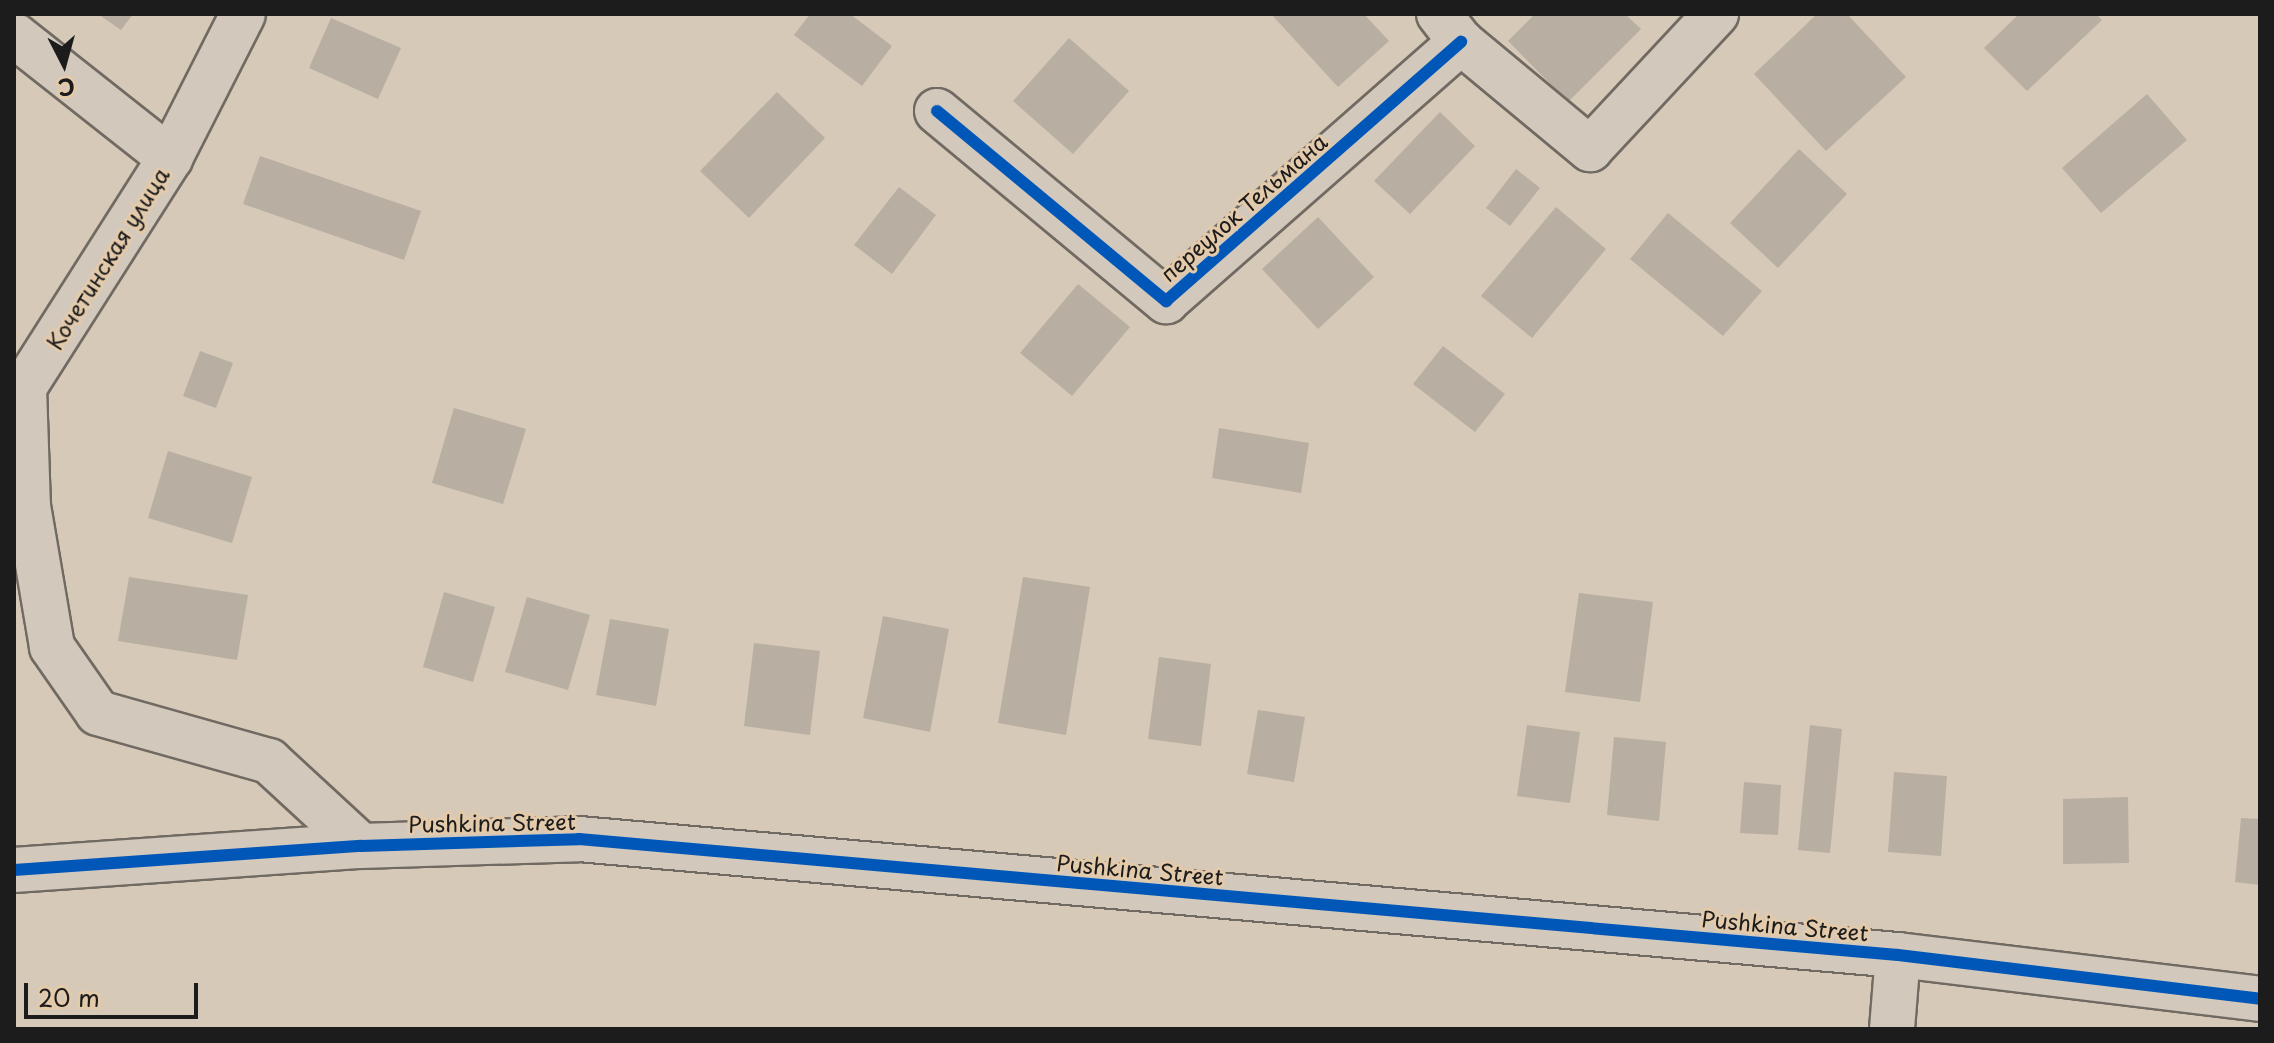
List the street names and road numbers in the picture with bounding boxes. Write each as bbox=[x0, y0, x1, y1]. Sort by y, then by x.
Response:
street label: переулок Тельмана bbox=[1154, 127, 1332, 287]
street label: Кочетинская улица bbox=[40, 162, 174, 354]
street label: Pushkina Street bbox=[407, 807, 577, 837]
street label: Pushkina Street bbox=[1054, 848, 1226, 890]
street label: Pushkina Street bbox=[1699, 904, 1871, 946]

